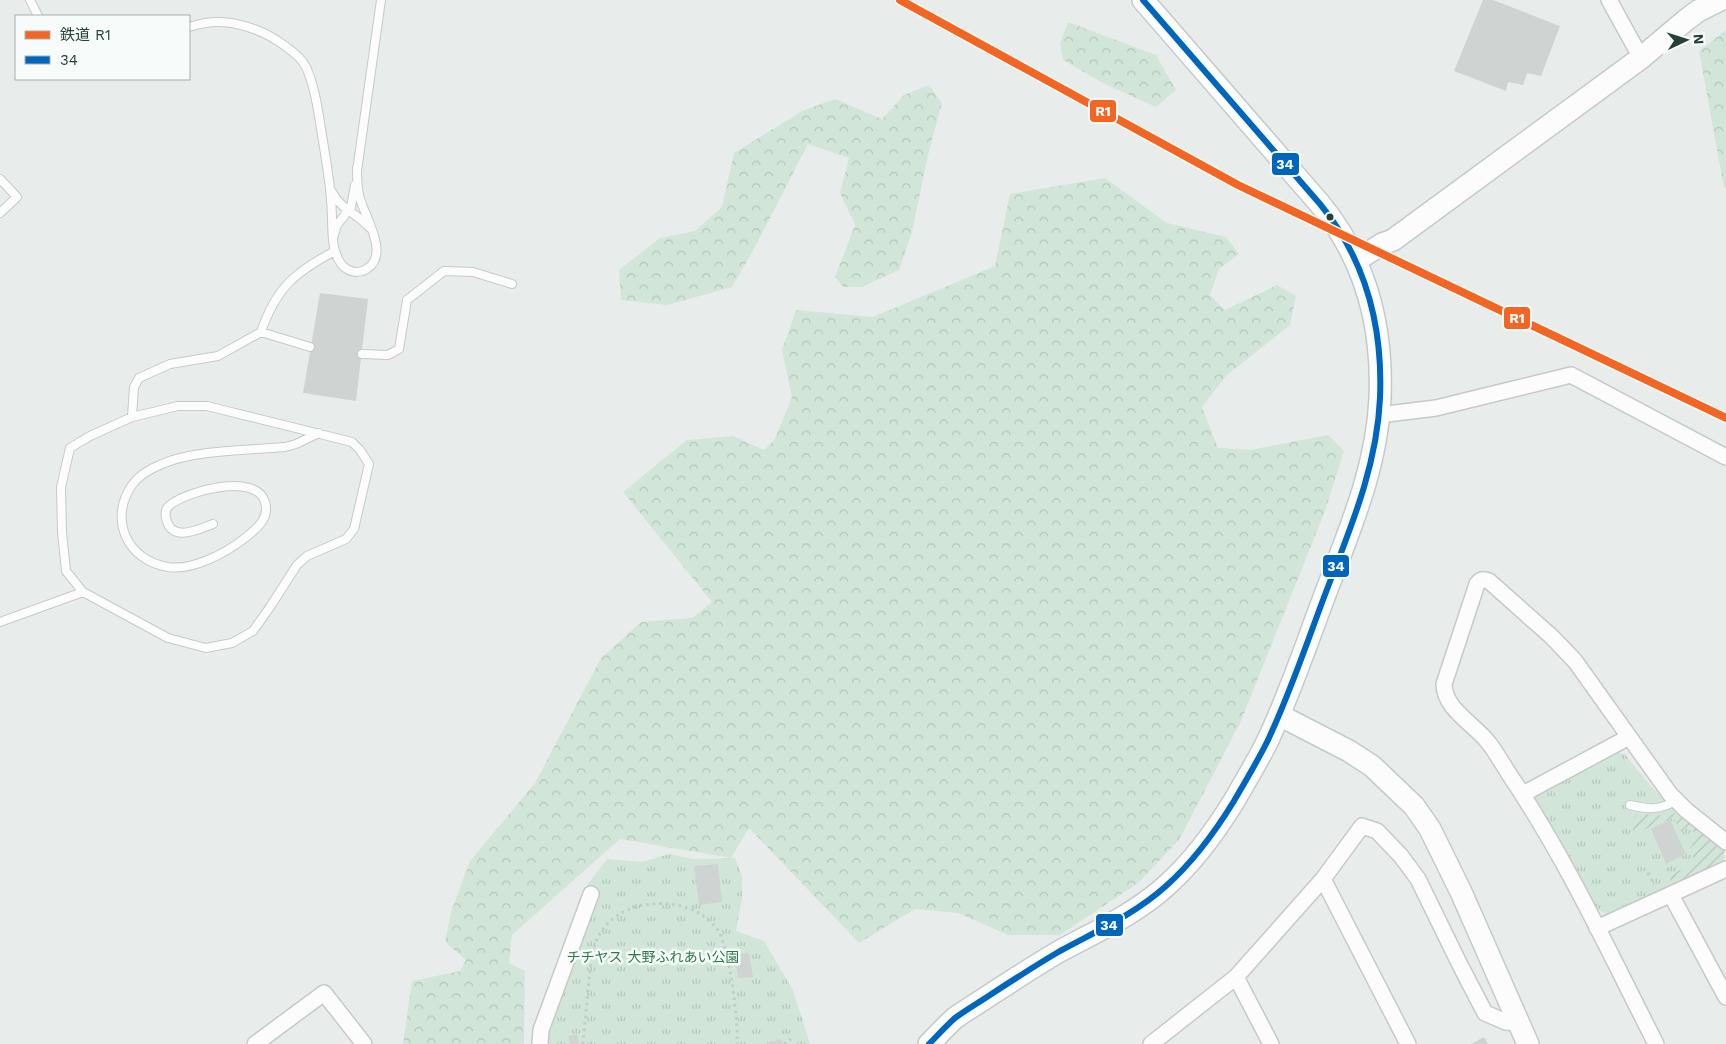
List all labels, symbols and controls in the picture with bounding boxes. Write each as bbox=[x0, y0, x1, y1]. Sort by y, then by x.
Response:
legend bbox=[15, 15, 190, 80]
north arrow bbox=[1661, 15, 1711, 65]
text: 鉄道 R1 bbox=[60, 26, 111, 44]
text: N bbox=[1691, 33, 1707, 45]
text: 34 bbox=[60, 51, 78, 69]
line badge: R1 bbox=[1089, 99, 1117, 123]
text: R1 bbox=[1095, 103, 1111, 119]
line badge: 34 bbox=[1271, 152, 1300, 176]
text: 34 bbox=[1276, 156, 1294, 172]
unlabelled marker bbox=[1325, 212, 1335, 222]
line badge: R1 bbox=[1503, 306, 1531, 330]
text: R1 bbox=[1509, 310, 1525, 326]
line badge: 34 bbox=[1322, 554, 1350, 578]
text: 34 bbox=[1327, 558, 1345, 574]
line badge: 34 bbox=[1095, 913, 1124, 937]
text: 34 bbox=[1100, 917, 1118, 933]
park label: チチヤス 大野ふれあい公園 bbox=[567, 949, 739, 965]

